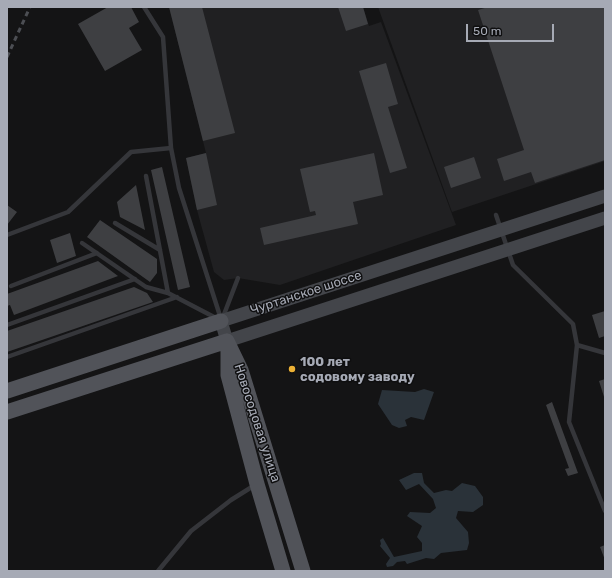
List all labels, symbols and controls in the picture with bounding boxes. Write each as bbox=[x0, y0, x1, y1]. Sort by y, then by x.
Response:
scale bar bbox=[468, 16, 556, 42]
text: 50 m bbox=[473, 24, 501, 38]
street label: Чуртанское шоссе bbox=[248, 268, 364, 318]
place label: 100 лет содовому заводу bbox=[300, 354, 415, 385]
street label: Новосодовая улица bbox=[230, 362, 284, 484]
marker: 100 лет содовому заводу bbox=[287, 364, 297, 374]

